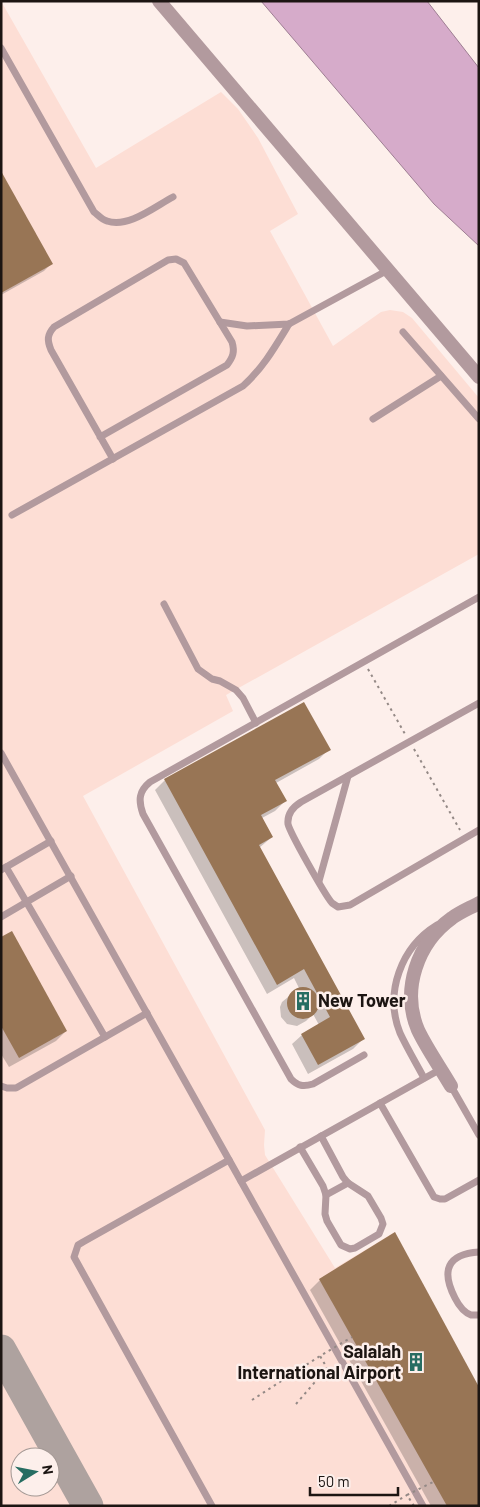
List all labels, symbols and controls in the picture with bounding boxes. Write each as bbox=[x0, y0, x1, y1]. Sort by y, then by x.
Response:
place label: New Tower bbox=[318, 989, 406, 1011]
building icon: New Tower bbox=[292, 990, 314, 1012]
place label: Salalah International Airport bbox=[237, 1340, 401, 1383]
building icon: Salalah International Airport bbox=[405, 1351, 427, 1373]
north arrow bbox=[10, 1447, 60, 1497]
text: N bbox=[39, 1464, 57, 1476]
scale bar bbox=[310, 1464, 398, 1496]
text: 50 m bbox=[318, 1472, 350, 1490]

